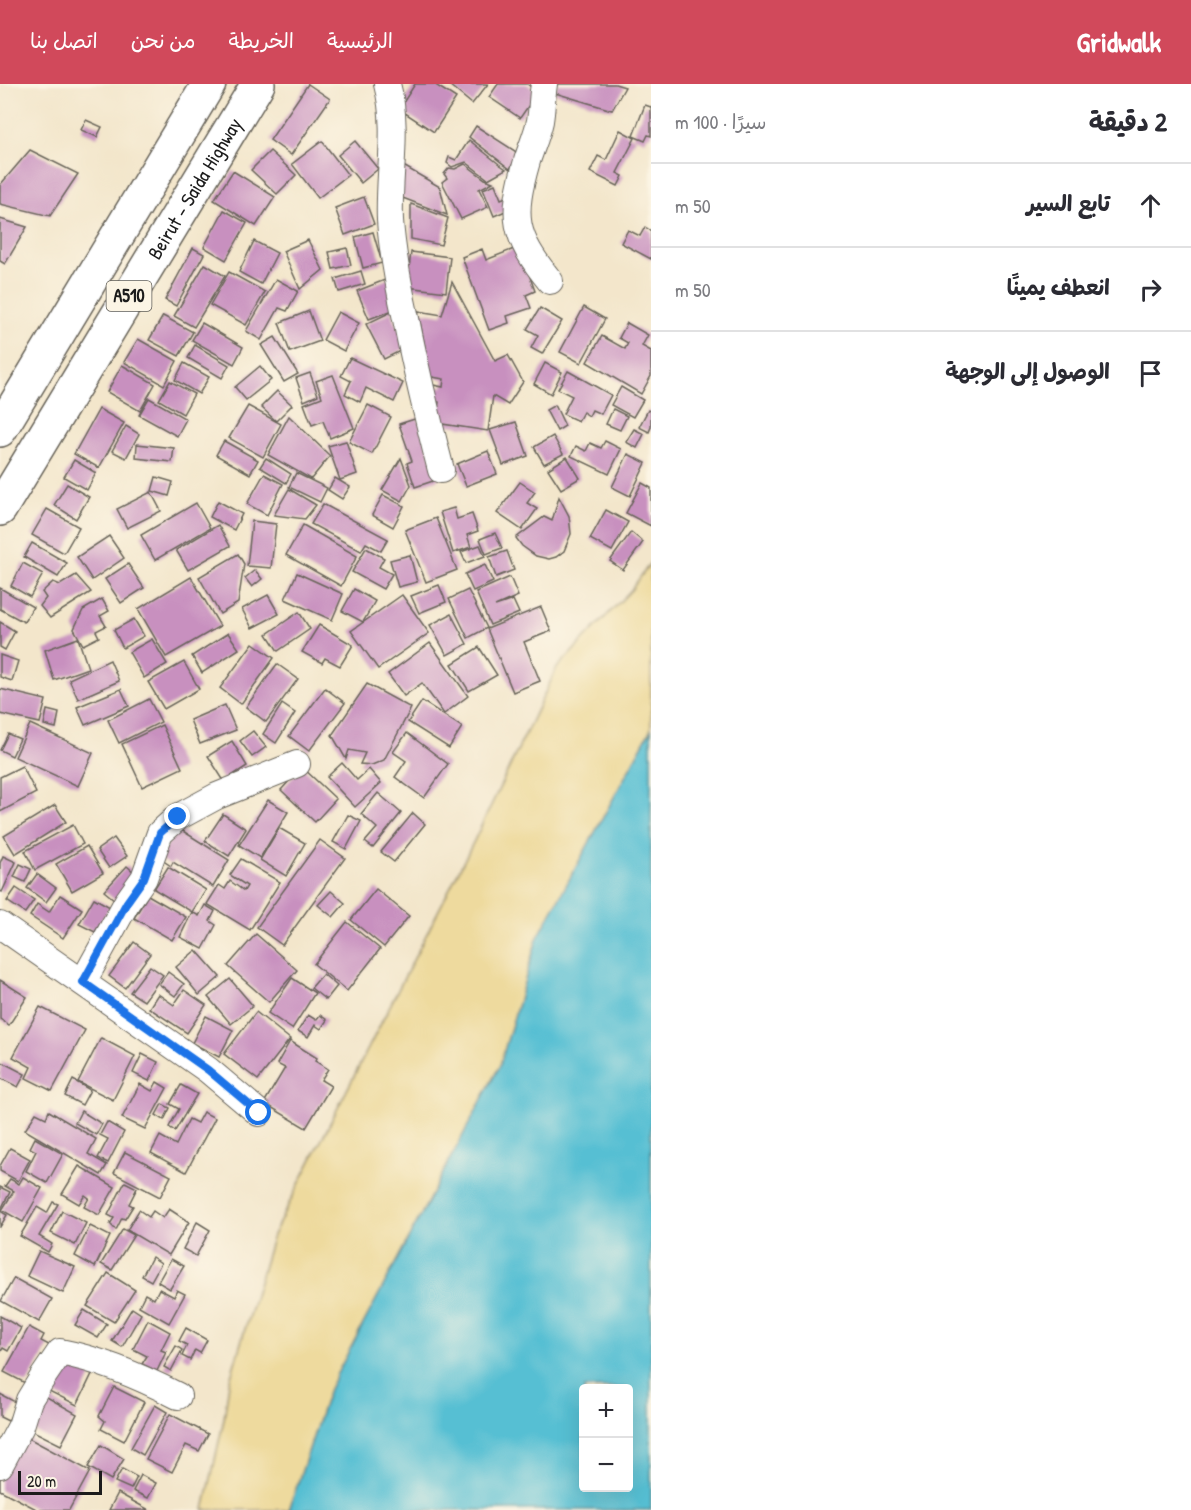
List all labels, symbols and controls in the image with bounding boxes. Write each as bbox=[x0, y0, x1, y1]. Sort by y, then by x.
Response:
text: Gridwalk bbox=[1077, 23, 1161, 61]
text: اتصل بنا bbox=[30, 26, 98, 55]
text: من نحن bbox=[131, 26, 195, 55]
text: الخريطة bbox=[228, 26, 294, 55]
text: الرئيسية bbox=[327, 26, 393, 55]
text: 2 دقيقة bbox=[1089, 104, 1167, 139]
text: سيرًا · 100 m bbox=[675, 108, 766, 135]
street label: Beirut - Saida Highway bbox=[141, 112, 247, 264]
text: تابع السير bbox=[1027, 188, 1110, 218]
icon: ahead bbox=[1134, 189, 1167, 222]
text: 50 m bbox=[675, 192, 711, 219]
text: انعطف يمينًا bbox=[1007, 272, 1110, 302]
icon: right bbox=[1134, 273, 1167, 306]
text: 50 m bbox=[675, 276, 711, 303]
road number: A510 bbox=[106, 281, 152, 311]
text: الوصول إلى الوجهة bbox=[945, 356, 1110, 386]
icon: arrive bbox=[1134, 357, 1167, 390]
route end bbox=[164, 803, 190, 829]
route start bbox=[245, 1099, 271, 1125]
map controls bbox=[579, 1384, 633, 1492]
button: + bbox=[579, 1384, 633, 1438]
button: − bbox=[579, 1438, 633, 1492]
scale bar bbox=[18, 1468, 102, 1496]
text: 20 m bbox=[27, 1470, 56, 1492]

